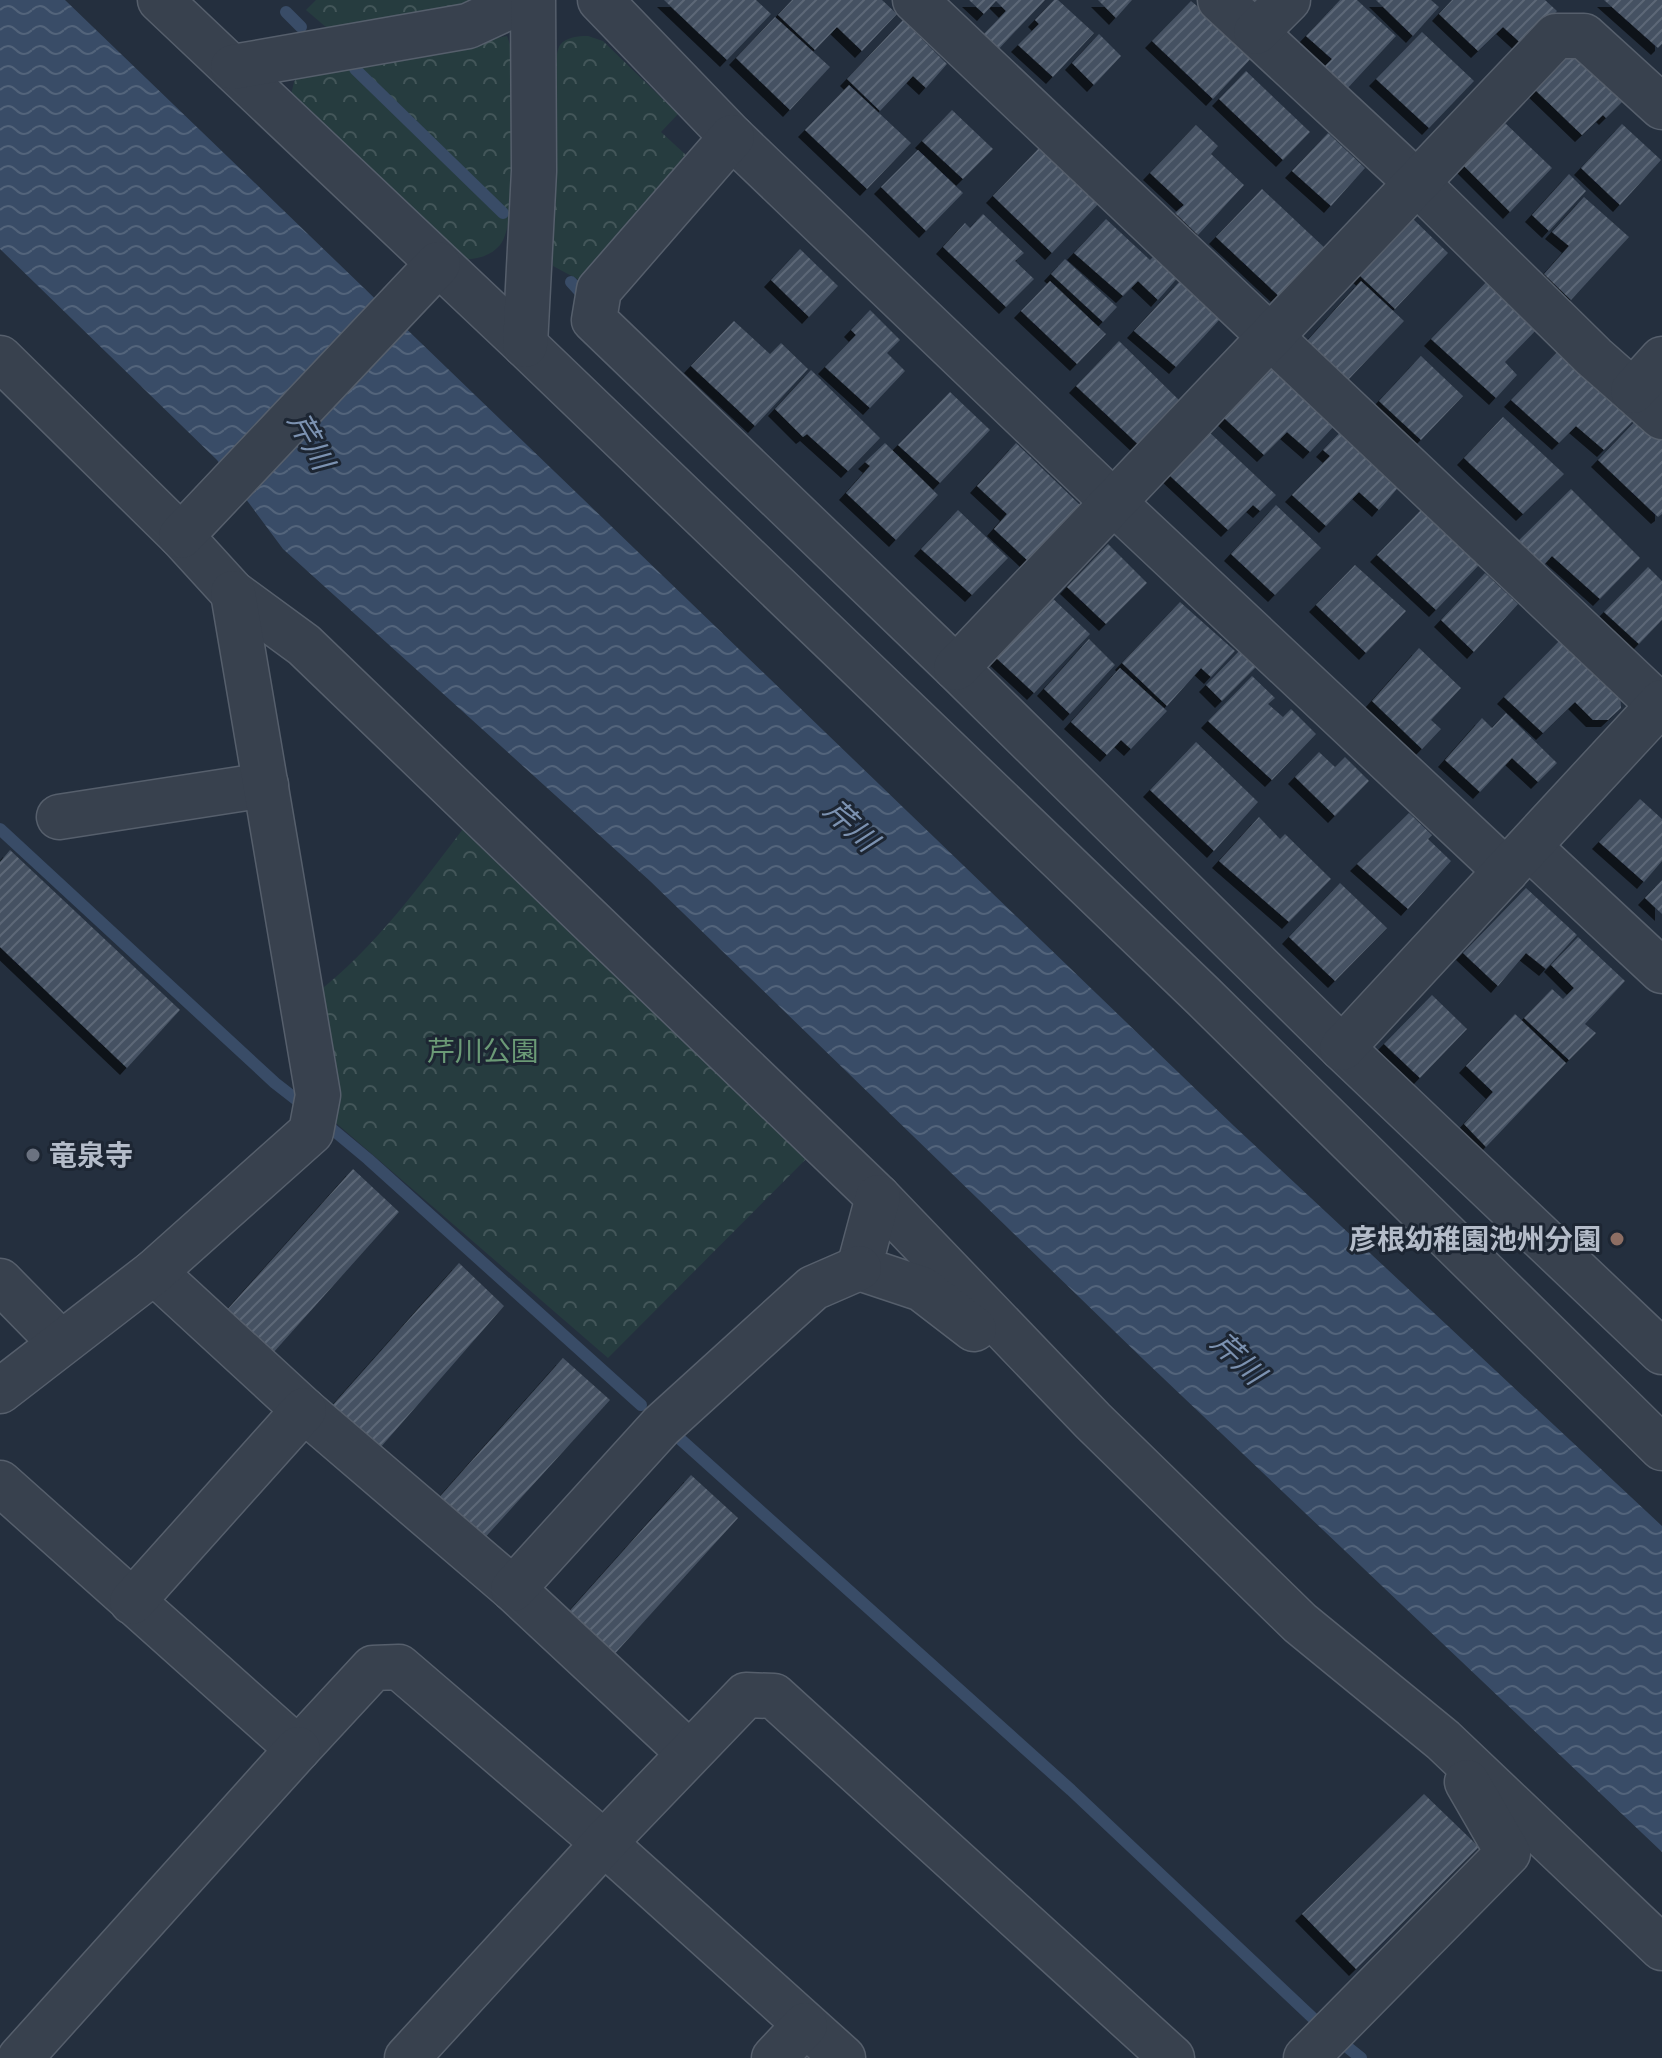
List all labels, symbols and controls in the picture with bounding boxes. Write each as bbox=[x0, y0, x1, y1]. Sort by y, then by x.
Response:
water label: 芹川 bbox=[280, 406, 343, 479]
water label: 芹川 bbox=[816, 791, 888, 861]
park label: 芹川公園 bbox=[427, 1034, 539, 1068]
place label: 竜泉寺 bbox=[49, 1138, 133, 1172]
marker: 竜泉寺 bbox=[24, 1146, 42, 1164]
place label: 彦根幼稚園池州分園 bbox=[1349, 1222, 1601, 1256]
marker: 彦根幼稚園池州分園 bbox=[1608, 1230, 1626, 1248]
water label: 芹川 bbox=[1204, 1324, 1275, 1394]

